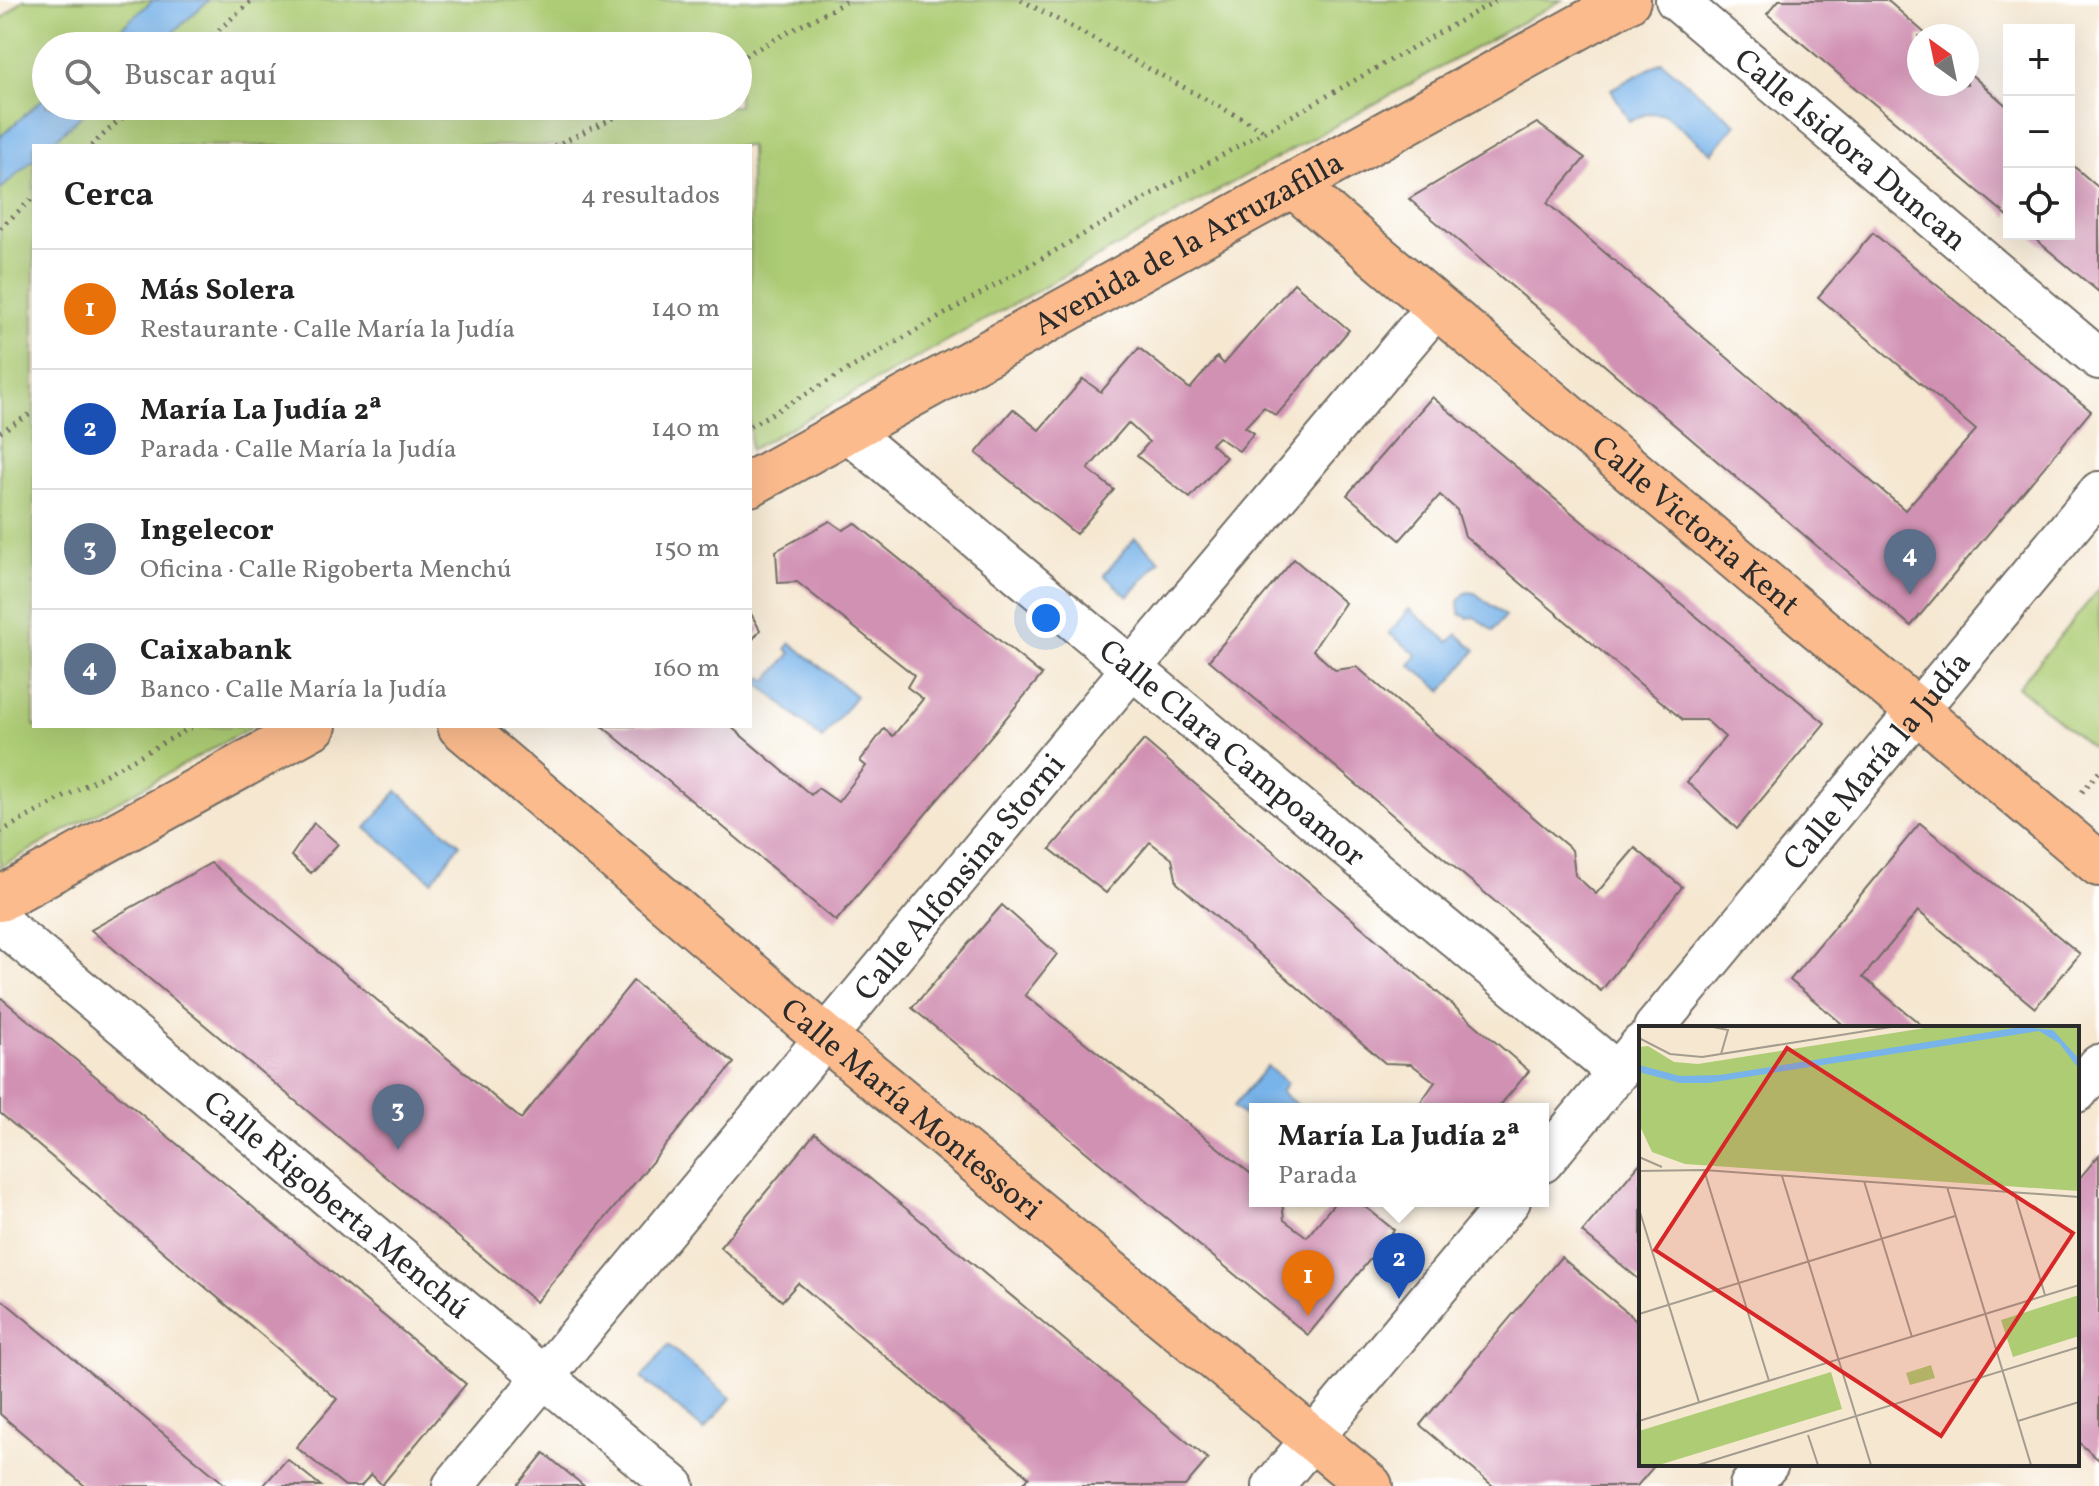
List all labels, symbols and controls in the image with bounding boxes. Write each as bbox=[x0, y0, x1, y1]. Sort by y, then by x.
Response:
north arrow bbox=[1907, 24, 1979, 96]
map controls bbox=[2003, 24, 2075, 240]
button: + bbox=[2003, 24, 2075, 96]
search box bbox=[32, 32, 752, 120]
street label: Calle Isidora Duncan bbox=[1723, 40, 1975, 263]
icon: search bbox=[60, 54, 104, 98]
text: Buscar aquí bbox=[124, 55, 277, 97]
button: − bbox=[2003, 96, 2075, 168]
street label: Avenida de la Arruzafilla bbox=[1026, 142, 1352, 348]
button: locate bbox=[2003, 168, 2075, 240]
text: Cerca bbox=[64, 173, 154, 220]
text: 4 resultados bbox=[581, 178, 720, 214]
text: Más Solera bbox=[140, 270, 295, 312]
text: 1 bbox=[85, 291, 95, 327]
text: 140 m bbox=[651, 291, 720, 327]
text: Restaurante · Calle María la Judía bbox=[140, 312, 515, 348]
text: María La Judía 2ª bbox=[140, 390, 382, 432]
text: 2 bbox=[83, 411, 97, 447]
text: 140 m bbox=[651, 411, 720, 447]
street label: Calle Victoria Kent bbox=[1581, 426, 1808, 628]
text: Parada · Calle María la Judía bbox=[140, 432, 457, 468]
text: Ingelecor bbox=[140, 510, 274, 552]
pin: 4 bbox=[1884, 529, 1936, 595]
text: 3 bbox=[83, 531, 97, 567]
text: 150 m bbox=[654, 531, 720, 567]
text: Oficina · Calle Rigoberta Menchú bbox=[140, 552, 512, 588]
your location bbox=[1026, 598, 1066, 638]
text: Caixabank bbox=[140, 630, 292, 672]
street label: Calle Clara Campoamor bbox=[1088, 630, 1374, 879]
street label: Calle María la Judía bbox=[1775, 643, 1983, 881]
text: 4 bbox=[82, 651, 98, 687]
text: 160 m bbox=[653, 651, 720, 687]
text: Banco · Calle María la Judía bbox=[140, 672, 447, 708]
street label: Calle Alfonsina Storni bbox=[845, 746, 1077, 1012]
street label: Calle María Montessori bbox=[770, 989, 1050, 1232]
inset map bbox=[1639, 1026, 2079, 1466]
street label: Calle Rigoberta Menchú bbox=[193, 1082, 478, 1331]
pin: 3 bbox=[372, 1084, 424, 1150]
popup bbox=[1249, 1103, 1549, 1207]
text: María La Judía 2ª bbox=[1278, 1116, 1520, 1158]
text: Parada bbox=[1278, 1158, 1357, 1194]
pin: 2 bbox=[1373, 1233, 1425, 1299]
pin: 1 bbox=[1282, 1250, 1334, 1316]

